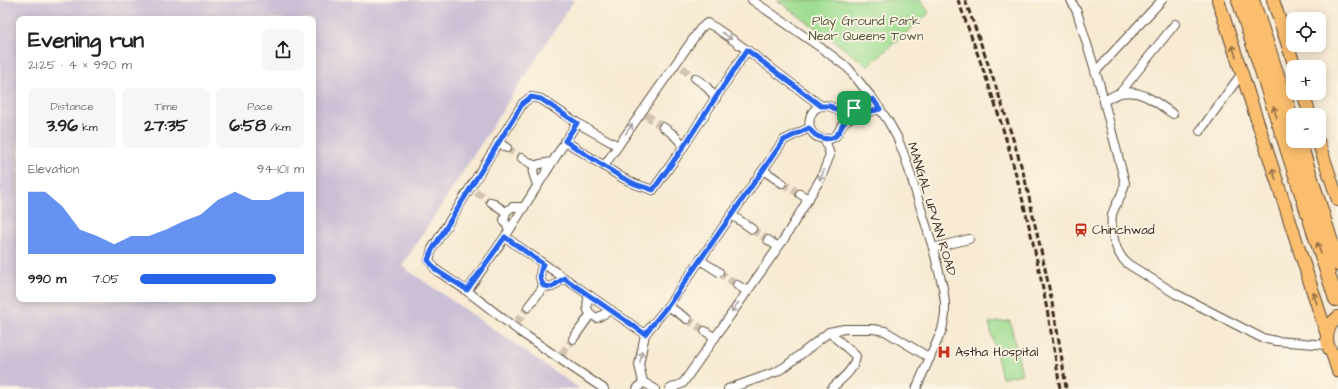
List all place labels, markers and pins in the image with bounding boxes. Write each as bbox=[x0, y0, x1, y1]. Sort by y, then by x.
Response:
pin bbox=[837, 91, 871, 125]
place label: Chinchwad bbox=[1092, 221, 1155, 239]
station icon: Chinchwad bbox=[1073, 222, 1089, 238]
place label: Astha Hospital bbox=[955, 343, 1038, 361]
hospital icon: Astha Hospital bbox=[936, 344, 952, 360]

